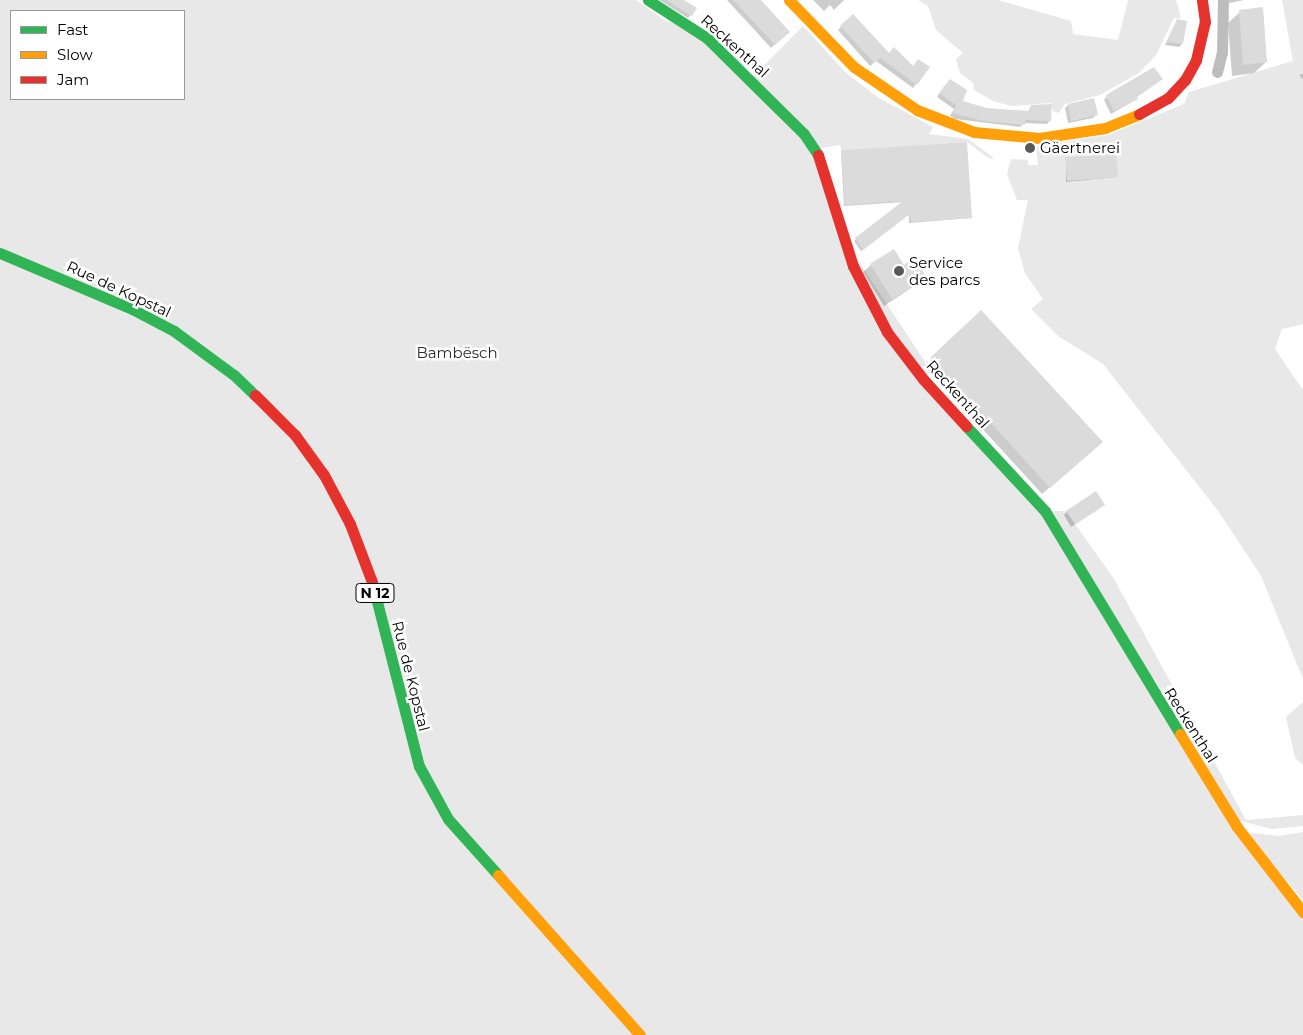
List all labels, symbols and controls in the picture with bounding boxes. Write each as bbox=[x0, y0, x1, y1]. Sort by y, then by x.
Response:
legend bbox=[10, 10, 185, 100]
street label: Reckenthal bbox=[697, 11, 773, 81]
text: Fast bbox=[57, 20, 88, 39]
text: Slow bbox=[57, 45, 93, 64]
text: Jam bbox=[57, 70, 89, 89]
place label: Gäertnerei bbox=[1040, 139, 1120, 157]
marker: Gäertnerei bbox=[1024, 142, 1036, 154]
place label: Service des parcs bbox=[909, 253, 980, 288]
street label: Rue de Kopstal bbox=[64, 257, 174, 321]
marker: Service des parcs bbox=[893, 265, 905, 277]
park label: Bambësch bbox=[416, 344, 498, 362]
street label: Reckenthal bbox=[923, 356, 993, 432]
road number: N 12 bbox=[355, 582, 395, 604]
street label: Rue de Kopstal bbox=[389, 619, 433, 733]
street label: Reckenthal bbox=[1161, 684, 1221, 766]

